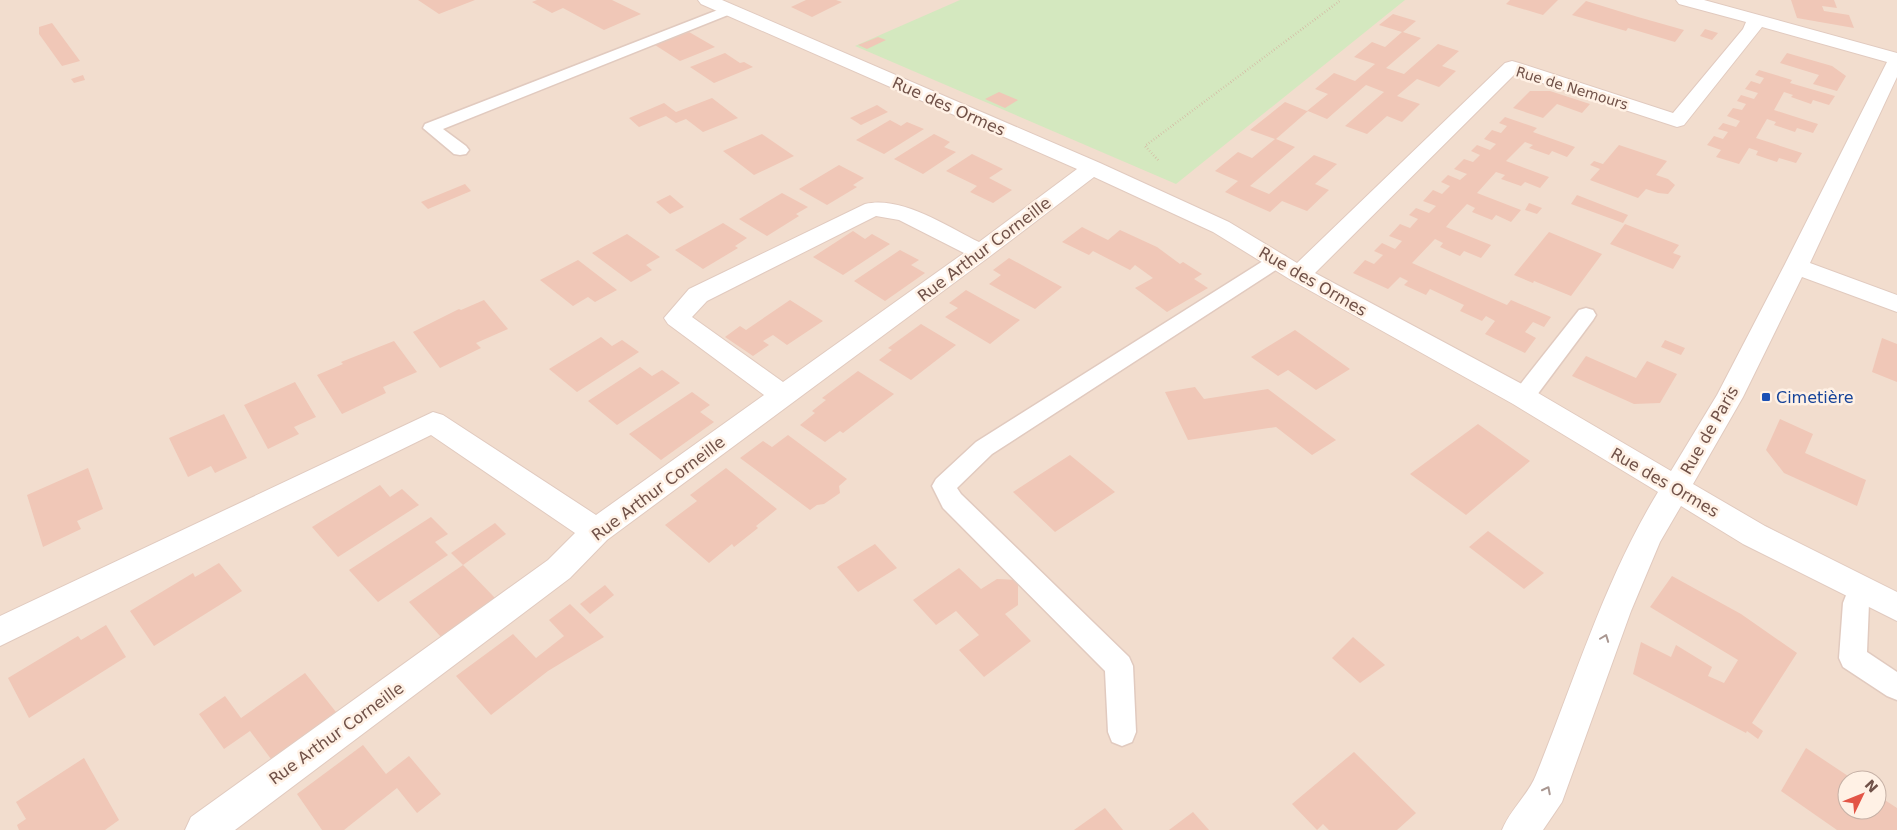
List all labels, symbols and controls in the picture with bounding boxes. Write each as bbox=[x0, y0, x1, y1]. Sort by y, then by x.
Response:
street label: Rue de Nemours bbox=[1514, 63, 1630, 113]
street label: Rue des Ormes bbox=[889, 73, 1008, 140]
street label: Rue Arthur Corneille bbox=[914, 193, 1055, 306]
street label: Rue des Ormes bbox=[1255, 243, 1370, 320]
street label: Rue de Paris bbox=[1677, 383, 1742, 478]
place label: Cimetière bbox=[1776, 388, 1854, 407]
marker: Cimetière bbox=[1760, 391, 1772, 403]
street label: Rue Arthur Corneille bbox=[588, 432, 729, 545]
street label: Rue des Ormes bbox=[1607, 444, 1722, 521]
one-way arrow bbox=[1599, 634, 1609, 643]
street label: Rue Arthur Corneille bbox=[265, 678, 407, 789]
north arrow bbox=[1837, 770, 1887, 820]
text: N bbox=[1862, 776, 1881, 796]
one-way arrow bbox=[1541, 786, 1551, 795]

